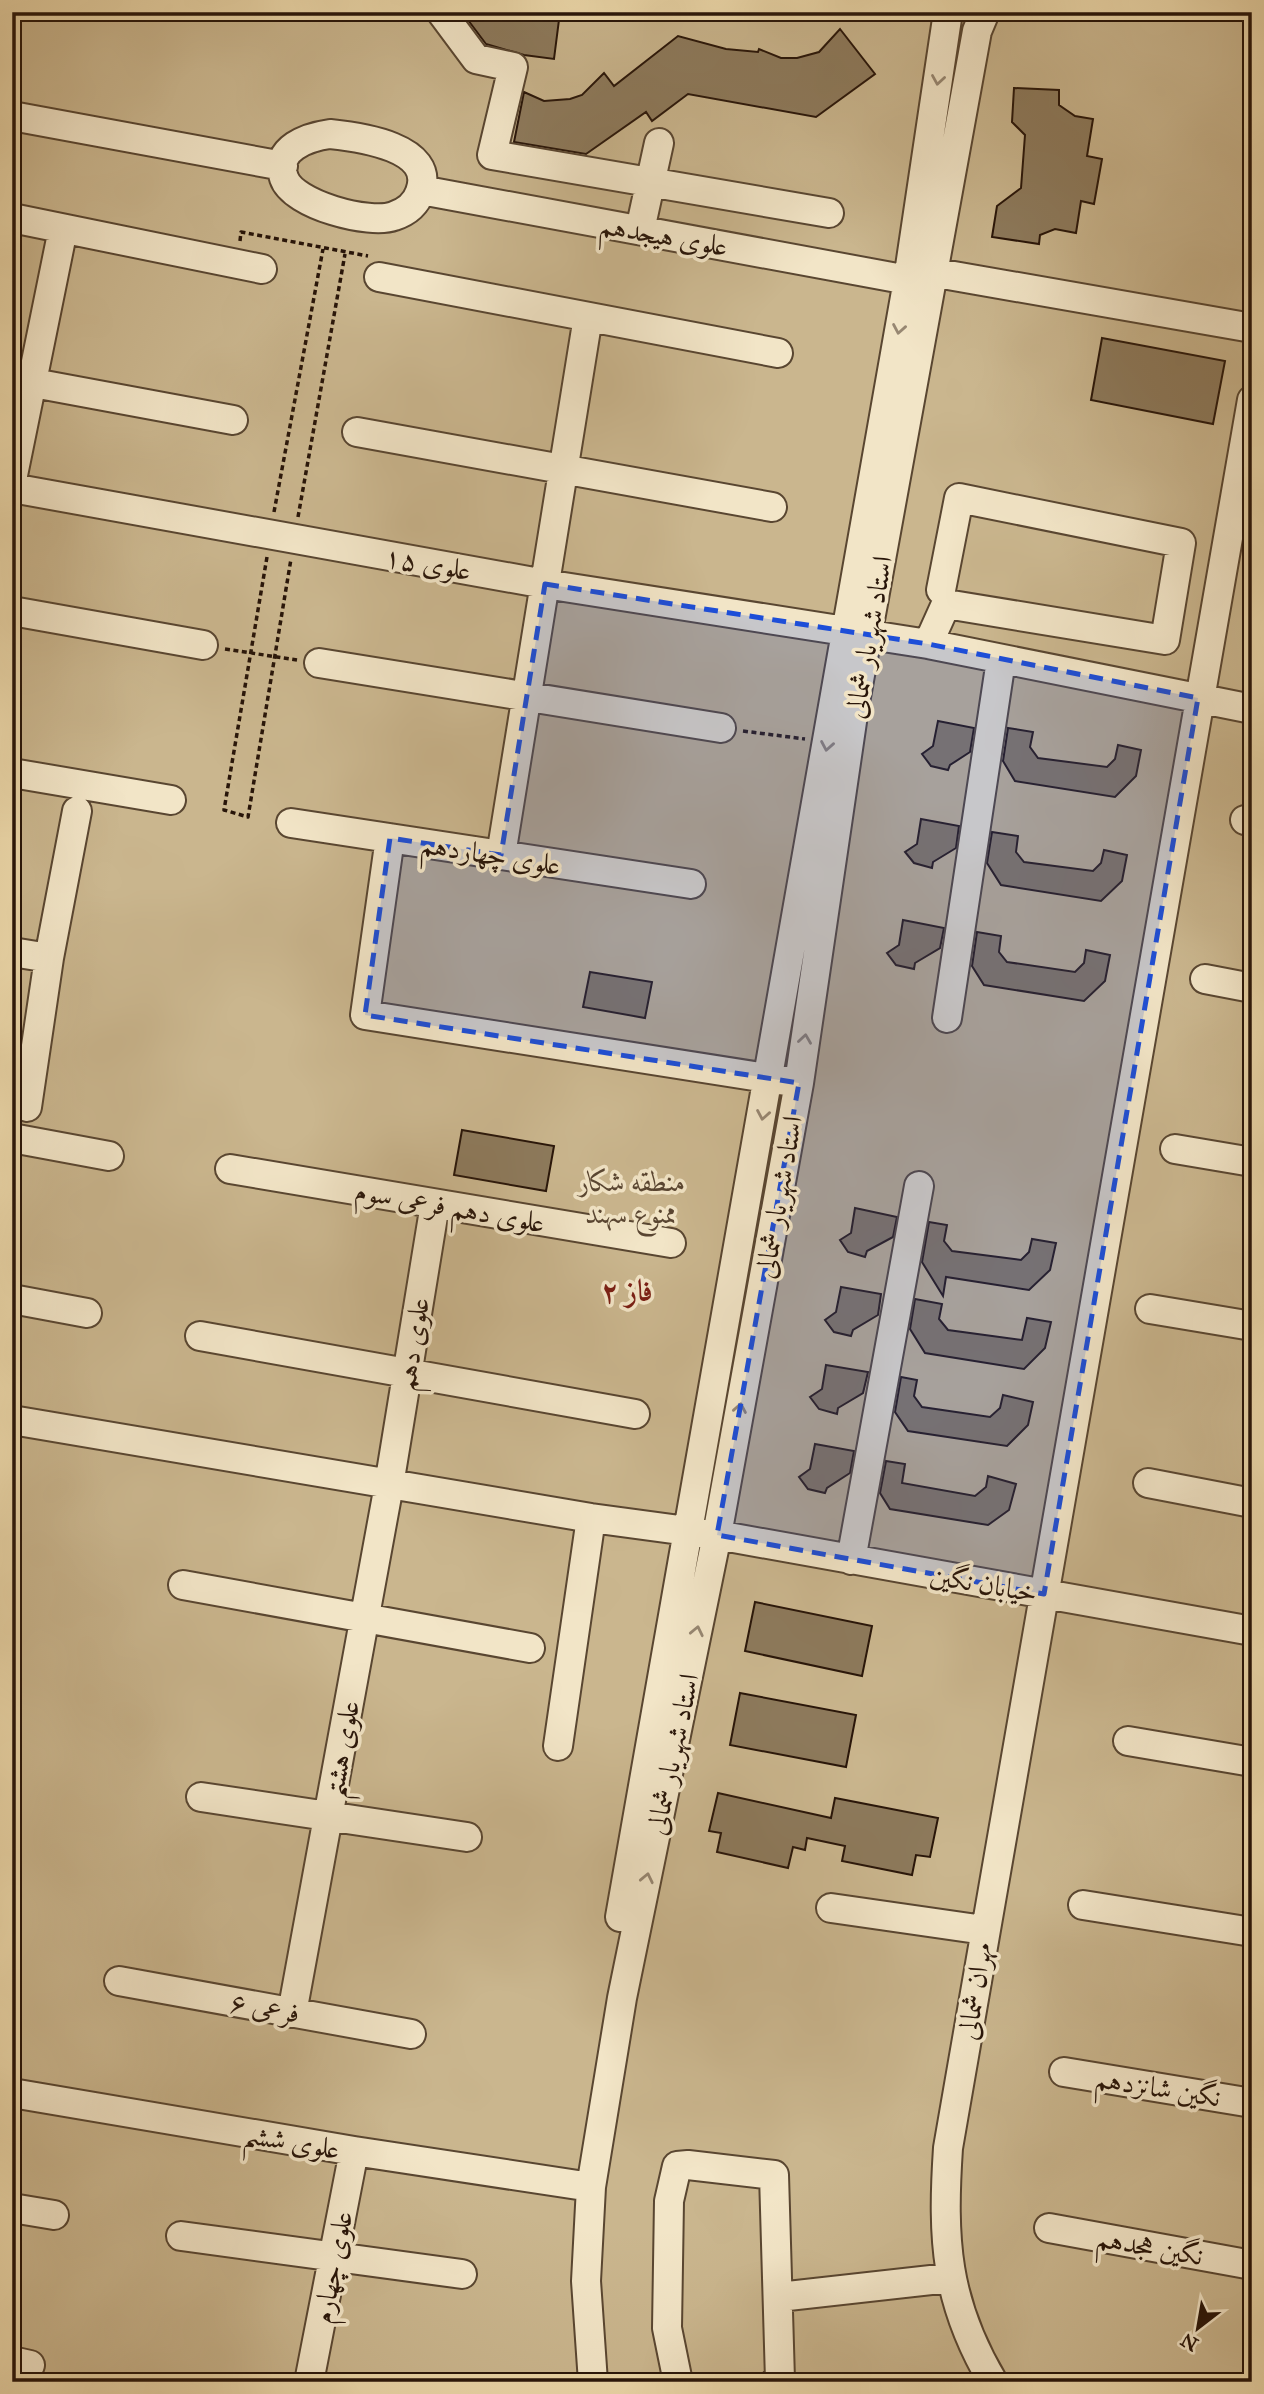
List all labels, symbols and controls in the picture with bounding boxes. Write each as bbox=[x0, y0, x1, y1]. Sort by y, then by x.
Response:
one-way arrow bbox=[931, 74, 946, 86]
street label: علوی هیجدهم bbox=[596, 207, 731, 273]
one-way arrow bbox=[892, 323, 907, 335]
street label: علوی ۱۵ bbox=[382, 539, 474, 588]
street label: استاد شهریار شمالی bbox=[837, 553, 901, 721]
one-way arrow bbox=[820, 740, 835, 752]
street label: علوی چهاردهم bbox=[417, 826, 563, 892]
one-way arrow bbox=[798, 1033, 813, 1045]
one-way arrow bbox=[756, 1109, 771, 1121]
street label: استاد شهریار شمالی bbox=[747, 1113, 811, 1281]
park label: منطقه شکار ممنوع سهند bbox=[576, 1164, 686, 1237]
street label: علوی دهم فرعی سوم bbox=[351, 1173, 548, 1249]
district label: فاز ۲ bbox=[601, 1273, 653, 1309]
street label: علوی دهم bbox=[388, 1295, 446, 1395]
one-way arrow bbox=[732, 1402, 747, 1414]
street label: خیابان نگین bbox=[927, 1557, 1040, 1610]
one-way arrow bbox=[689, 1625, 704, 1637]
street label: استاد شهریار شمالی bbox=[638, 1670, 708, 1838]
street label: علوی هشتم bbox=[316, 1697, 377, 1802]
one-way arrow bbox=[638, 1872, 653, 1884]
street label: مهران شمالی bbox=[950, 1940, 1000, 2043]
street label: فرعی ۶ bbox=[227, 1984, 303, 2031]
street label: نگین شانزدهم bbox=[1091, 2060, 1223, 2124]
street label: علوی ششم bbox=[239, 2116, 343, 2177]
street label: علوی چهارم bbox=[304, 2208, 367, 2328]
street label: نگین هجدهم bbox=[1092, 2220, 1206, 2282]
north arrow bbox=[1162, 2292, 1232, 2362]
text: N bbox=[1177, 2328, 1202, 2356]

